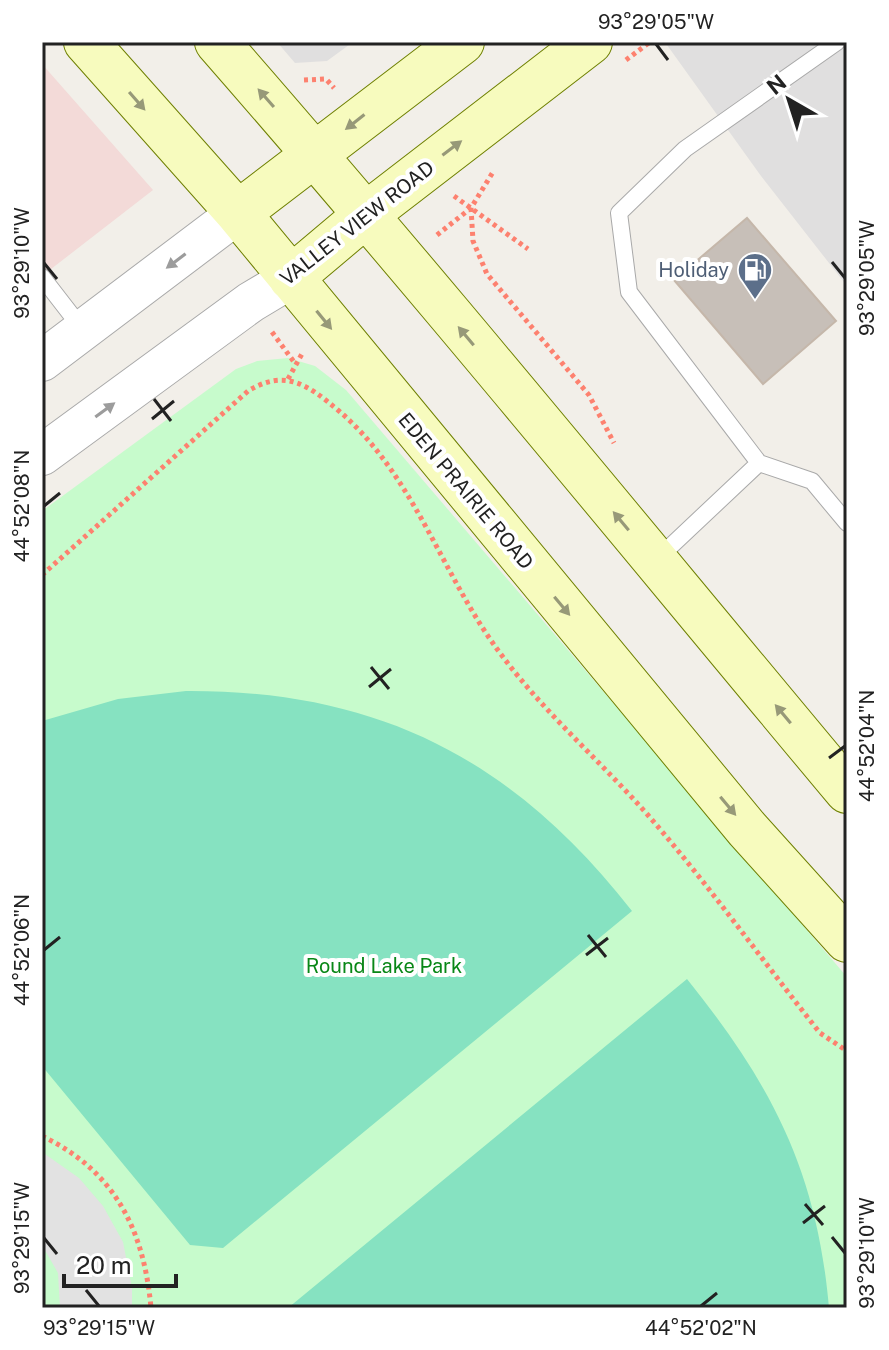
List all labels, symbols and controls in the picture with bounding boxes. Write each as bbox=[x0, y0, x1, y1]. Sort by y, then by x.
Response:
text: 93°29'05"W bbox=[598, 10, 714, 34]
north arrow bbox=[749, 60, 829, 140]
text: N bbox=[762, 69, 791, 100]
one-way arrow bbox=[258, 88, 275, 108]
one-way arrow bbox=[128, 91, 145, 111]
one-way arrow bbox=[345, 113, 365, 130]
one-way arrow bbox=[442, 140, 462, 156]
street label: VALLEY VIEW ROAD bbox=[275, 156, 439, 290]
text: 93°29'10"W bbox=[10, 207, 34, 319]
text: 93°29'05"W bbox=[855, 220, 879, 336]
fuel station icon: Holiday bbox=[736, 251, 774, 301]
one-way arrow bbox=[165, 253, 187, 269]
place label: Holiday bbox=[658, 258, 729, 282]
one-way arrow bbox=[316, 309, 333, 330]
one-way arrow bbox=[458, 326, 475, 346]
one-way arrow bbox=[95, 403, 116, 418]
street label: EDEN PRAIRIE ROAD bbox=[394, 408, 538, 574]
text: 44°52'08"N bbox=[10, 450, 34, 562]
one-way arrow bbox=[613, 511, 630, 531]
one-way arrow bbox=[553, 596, 570, 616]
text: 44°52'04"N bbox=[855, 690, 879, 802]
one-way arrow bbox=[775, 704, 792, 724]
one-way arrow bbox=[719, 796, 736, 816]
text: 44°52'06"N bbox=[10, 894, 34, 1006]
park label: Round Lake Park bbox=[306, 954, 462, 978]
text: 93°29'15"W bbox=[10, 1182, 34, 1294]
text: 93°29'10"W bbox=[855, 1197, 879, 1309]
scale bar bbox=[64, 1238, 176, 1288]
text: 20 m bbox=[76, 1251, 132, 1279]
text: 93°29'15"W bbox=[43, 1316, 155, 1340]
text: 44°52'02"N bbox=[645, 1316, 757, 1340]

